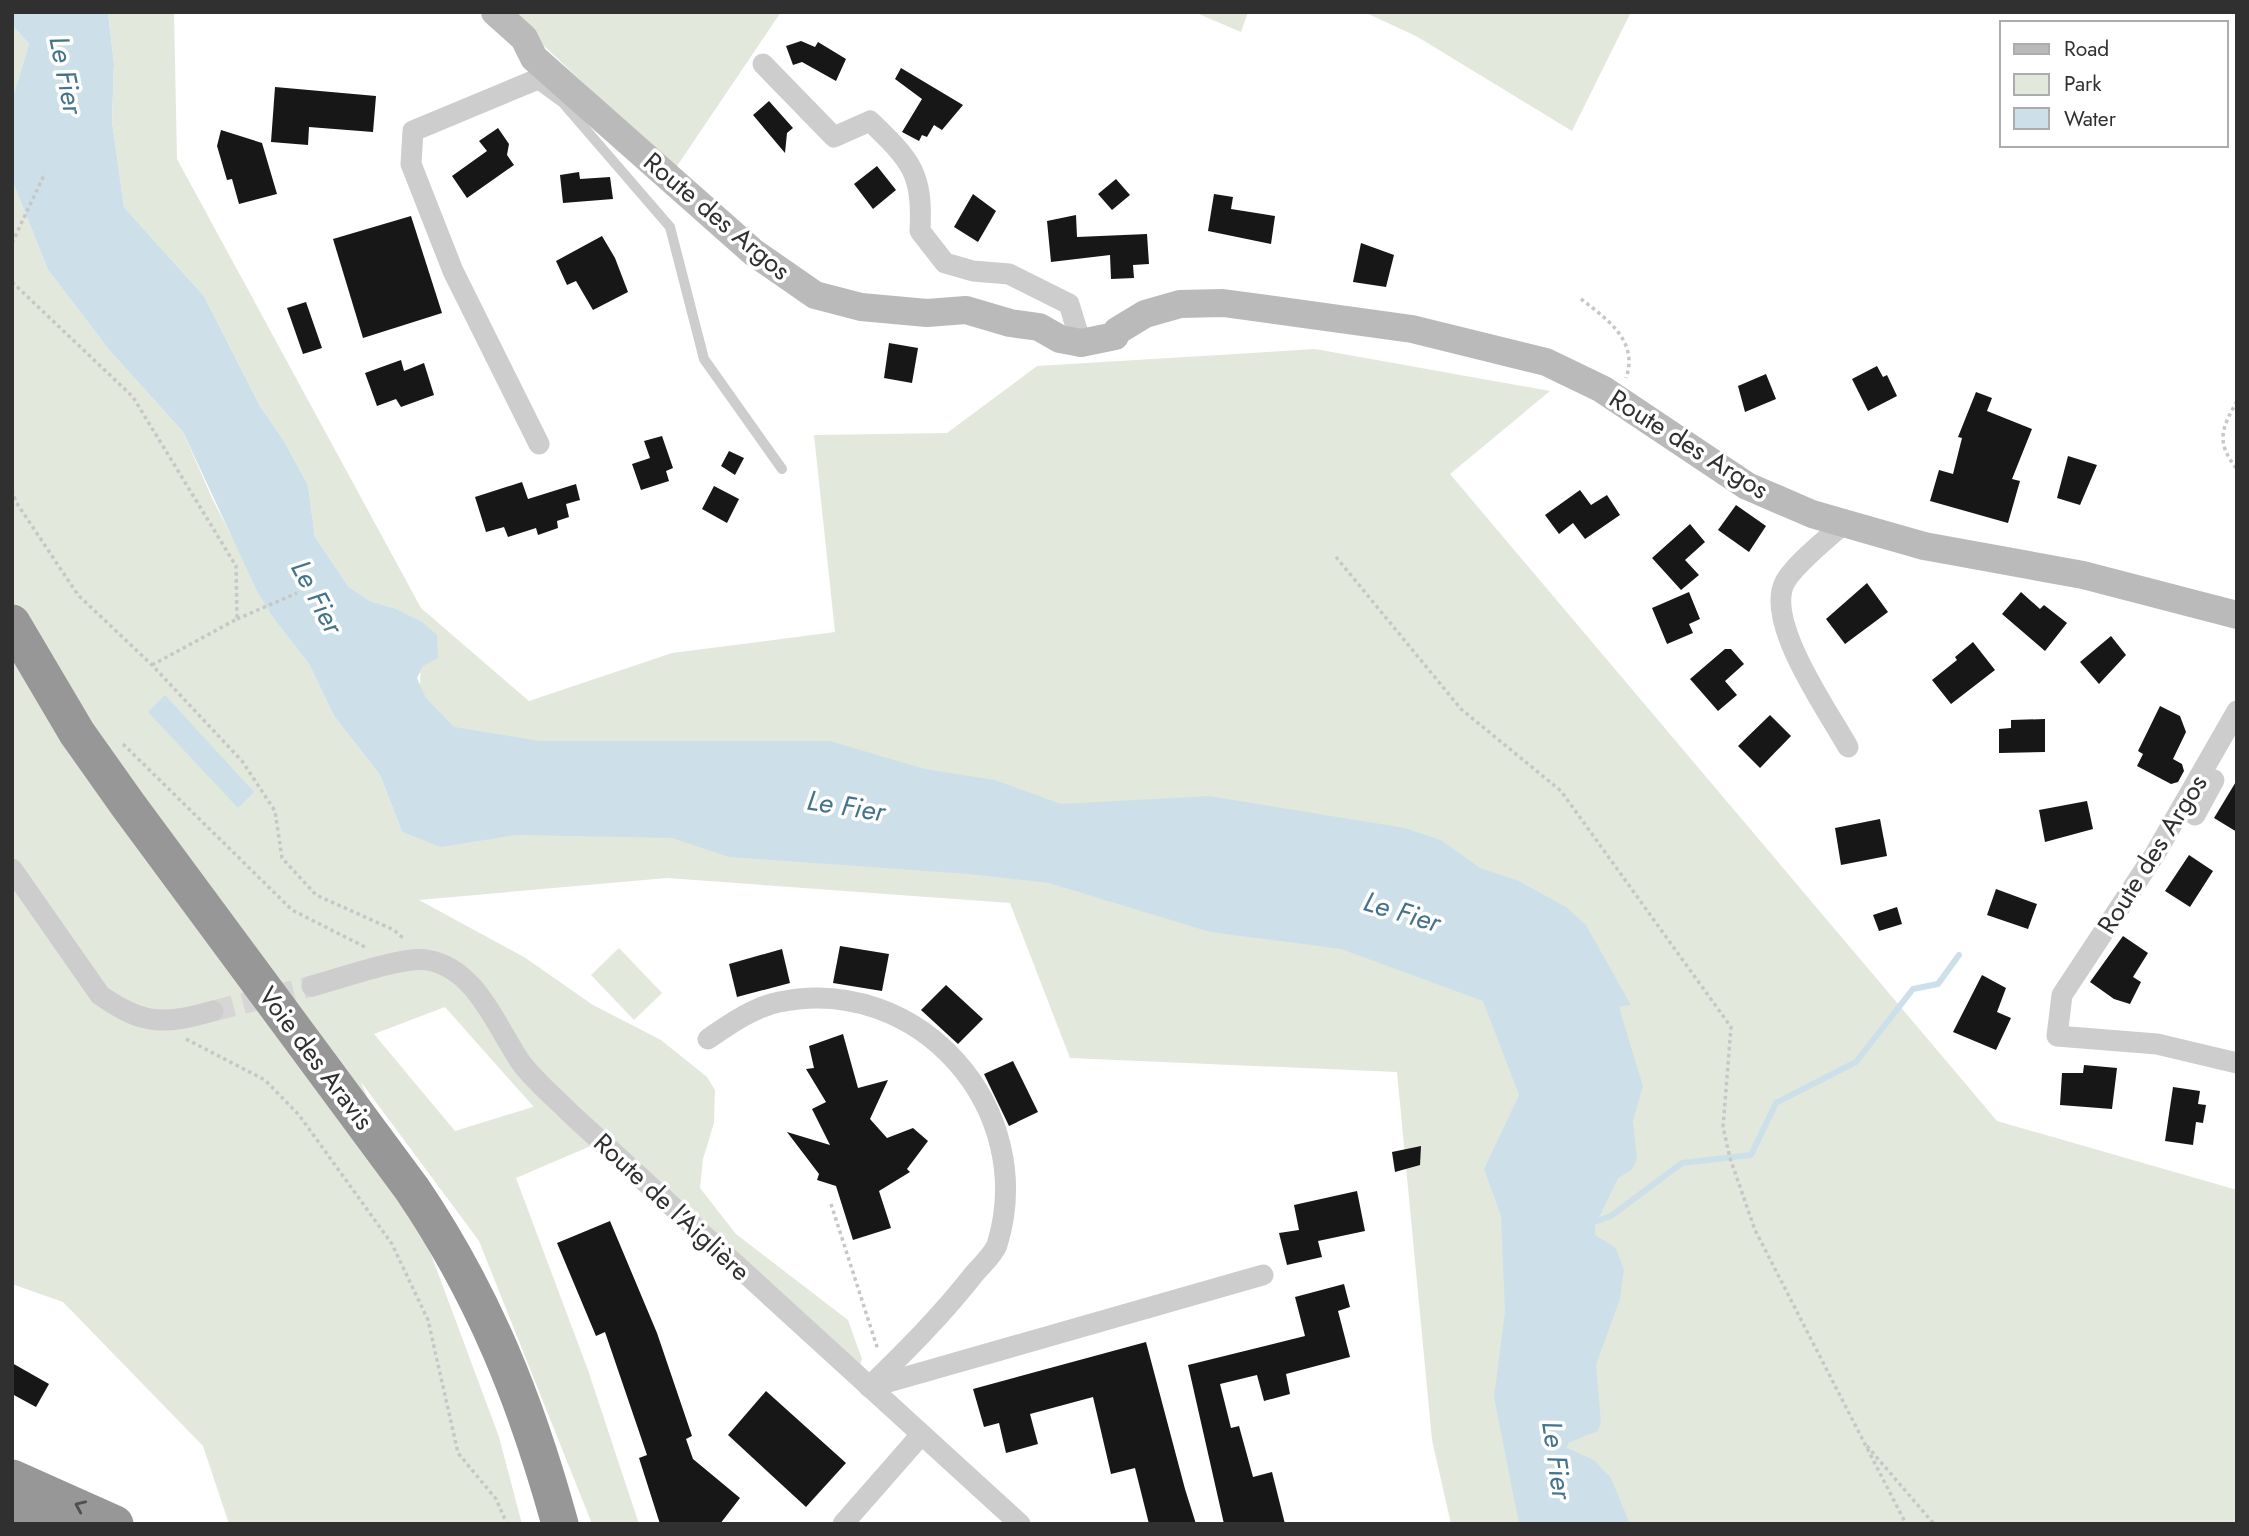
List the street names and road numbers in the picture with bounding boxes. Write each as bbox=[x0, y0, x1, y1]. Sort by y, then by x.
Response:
street label: Route des Argos bbox=[635, 143, 799, 289]
street label: Route des Argos bbox=[1602, 380, 1776, 508]
street label: Route des Argos bbox=[2088, 767, 2216, 941]
street label: Voie des Aravis bbox=[249, 978, 383, 1138]
street label: Route de l'Aiglière bbox=[585, 1124, 759, 1290]

